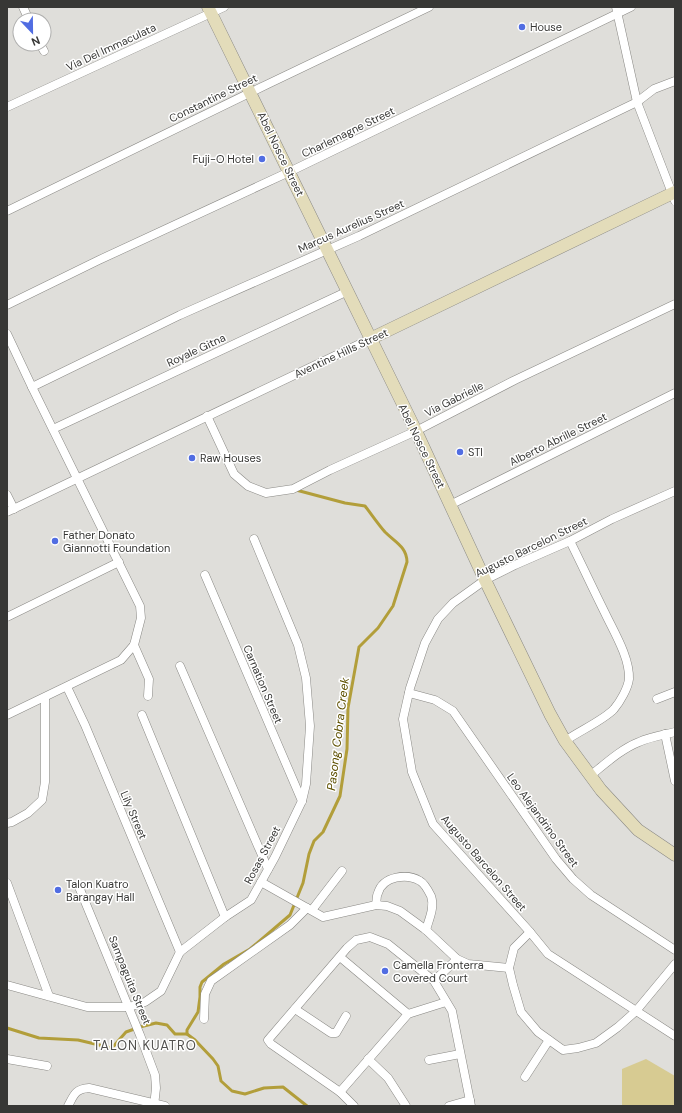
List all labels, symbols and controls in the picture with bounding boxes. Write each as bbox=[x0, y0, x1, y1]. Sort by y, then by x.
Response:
north arrow bbox=[12, 12, 52, 52]
street label: Via Del Immaculata bbox=[64, 20, 158, 74]
place label: House bbox=[530, 20, 562, 34]
marker: House bbox=[517, 22, 527, 32]
text: N bbox=[29, 33, 42, 49]
street label: Constantine Street bbox=[167, 71, 259, 125]
street label: Charlemagne Street bbox=[299, 103, 397, 161]
street label: Abel Nosce Street bbox=[255, 110, 307, 198]
place label: Fuji-O Hotel bbox=[192, 152, 254, 166]
marker: Fuji-O Hotel bbox=[257, 154, 267, 164]
street label: Marcus Aurelius Street bbox=[296, 196, 406, 256]
street label: Aventine Hills Street bbox=[292, 325, 390, 381]
street label: Royale Gitna bbox=[164, 330, 228, 370]
street label: Via Gabrielle bbox=[422, 378, 486, 420]
street label: Abel Nosce Street bbox=[396, 402, 448, 490]
street label: Alberto Abrille Street bbox=[507, 409, 609, 469]
place label: STI bbox=[468, 445, 483, 459]
marker: STI bbox=[455, 447, 465, 457]
place label: Raw Houses bbox=[200, 451, 261, 465]
marker: Raw Houses bbox=[187, 453, 197, 463]
street label: Augusto Barcelon Street bbox=[473, 514, 589, 580]
place label: Father Donato Giannotti Foundation bbox=[63, 528, 170, 555]
marker: Father Donato Giannotti Foundation bbox=[50, 536, 60, 546]
street label: Carnation Street bbox=[240, 643, 286, 725]
water label: Pasong Cobra Creek bbox=[323, 676, 353, 792]
street label: Leo Alejandrino Street bbox=[504, 770, 582, 870]
street label: Lily Street bbox=[118, 789, 150, 841]
street label: Augusto Barcelon Street bbox=[438, 812, 530, 914]
street label: Rosas Street bbox=[241, 824, 283, 886]
place label: Talon Kuatro Barangay Hall bbox=[66, 877, 134, 904]
marker: Talon Kuatro Barangay Hall bbox=[53, 885, 63, 895]
street label: Sampaguita Street bbox=[106, 934, 154, 1026]
place label: Camella Fronterra Covered Court bbox=[393, 958, 484, 985]
marker: Camella Fronterra Covered Court bbox=[380, 966, 390, 976]
district label: TALON KUATRO bbox=[93, 1037, 197, 1054]

